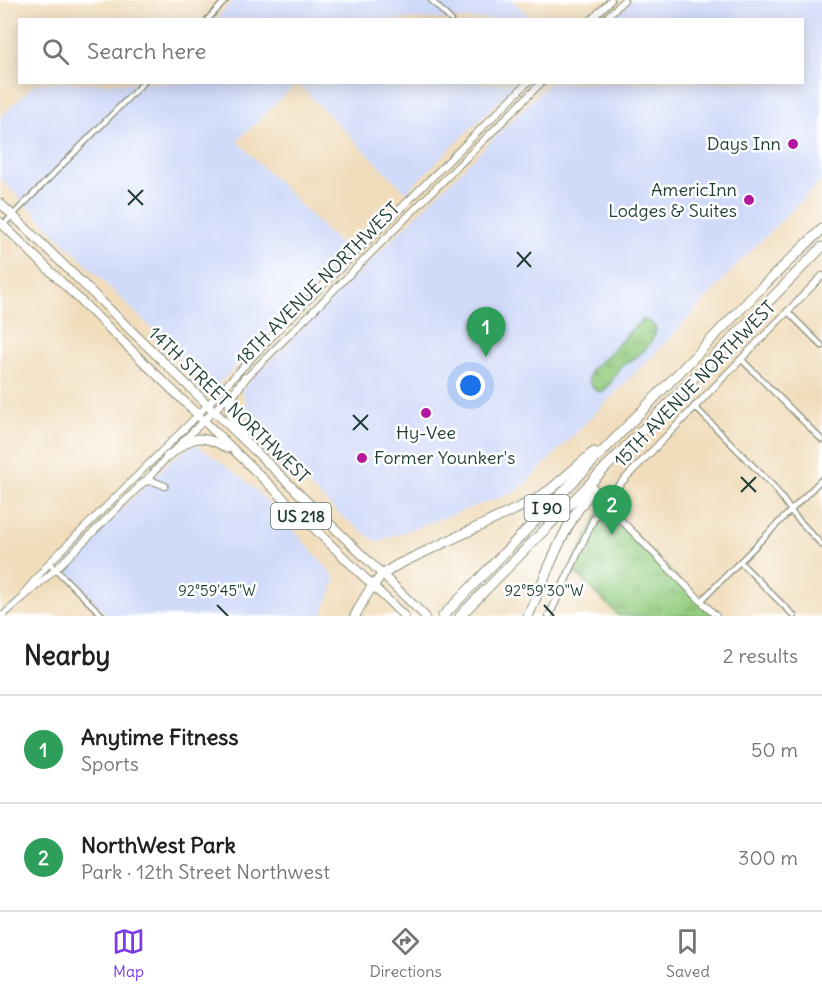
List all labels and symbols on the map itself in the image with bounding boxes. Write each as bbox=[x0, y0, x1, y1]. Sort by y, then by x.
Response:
place label: Days Inn bbox=[707, 132, 781, 155]
marker: Days Inn bbox=[786, 137, 800, 151]
place label: AmericInn Lodges & Suites bbox=[608, 178, 737, 222]
marker: AmericInn Lodges & Suites bbox=[742, 193, 756, 207]
street label: 18TH AVENUE NORTHWEST bbox=[231, 197, 404, 370]
street label: 15TH AVENUE NORTHWEST bbox=[609, 296, 780, 472]
pin: 1 bbox=[466, 308, 506, 357]
street label: 14TH STREET NORTHWEST bbox=[144, 322, 315, 488]
your location bbox=[456, 371, 485, 400]
marker: Hy-Vee bbox=[419, 406, 433, 420]
place label: Hy-Vee bbox=[396, 421, 456, 444]
place label: Former Younker's bbox=[374, 446, 515, 469]
marker: Former Younker's bbox=[355, 451, 369, 465]
pin: 2 bbox=[592, 486, 632, 535]
road number: I 90 bbox=[524, 495, 570, 521]
road number: US 218 bbox=[271, 503, 331, 529]
text: 92°59'45"W bbox=[178, 581, 256, 600]
text: 92°59'30"W bbox=[504, 581, 584, 600]

